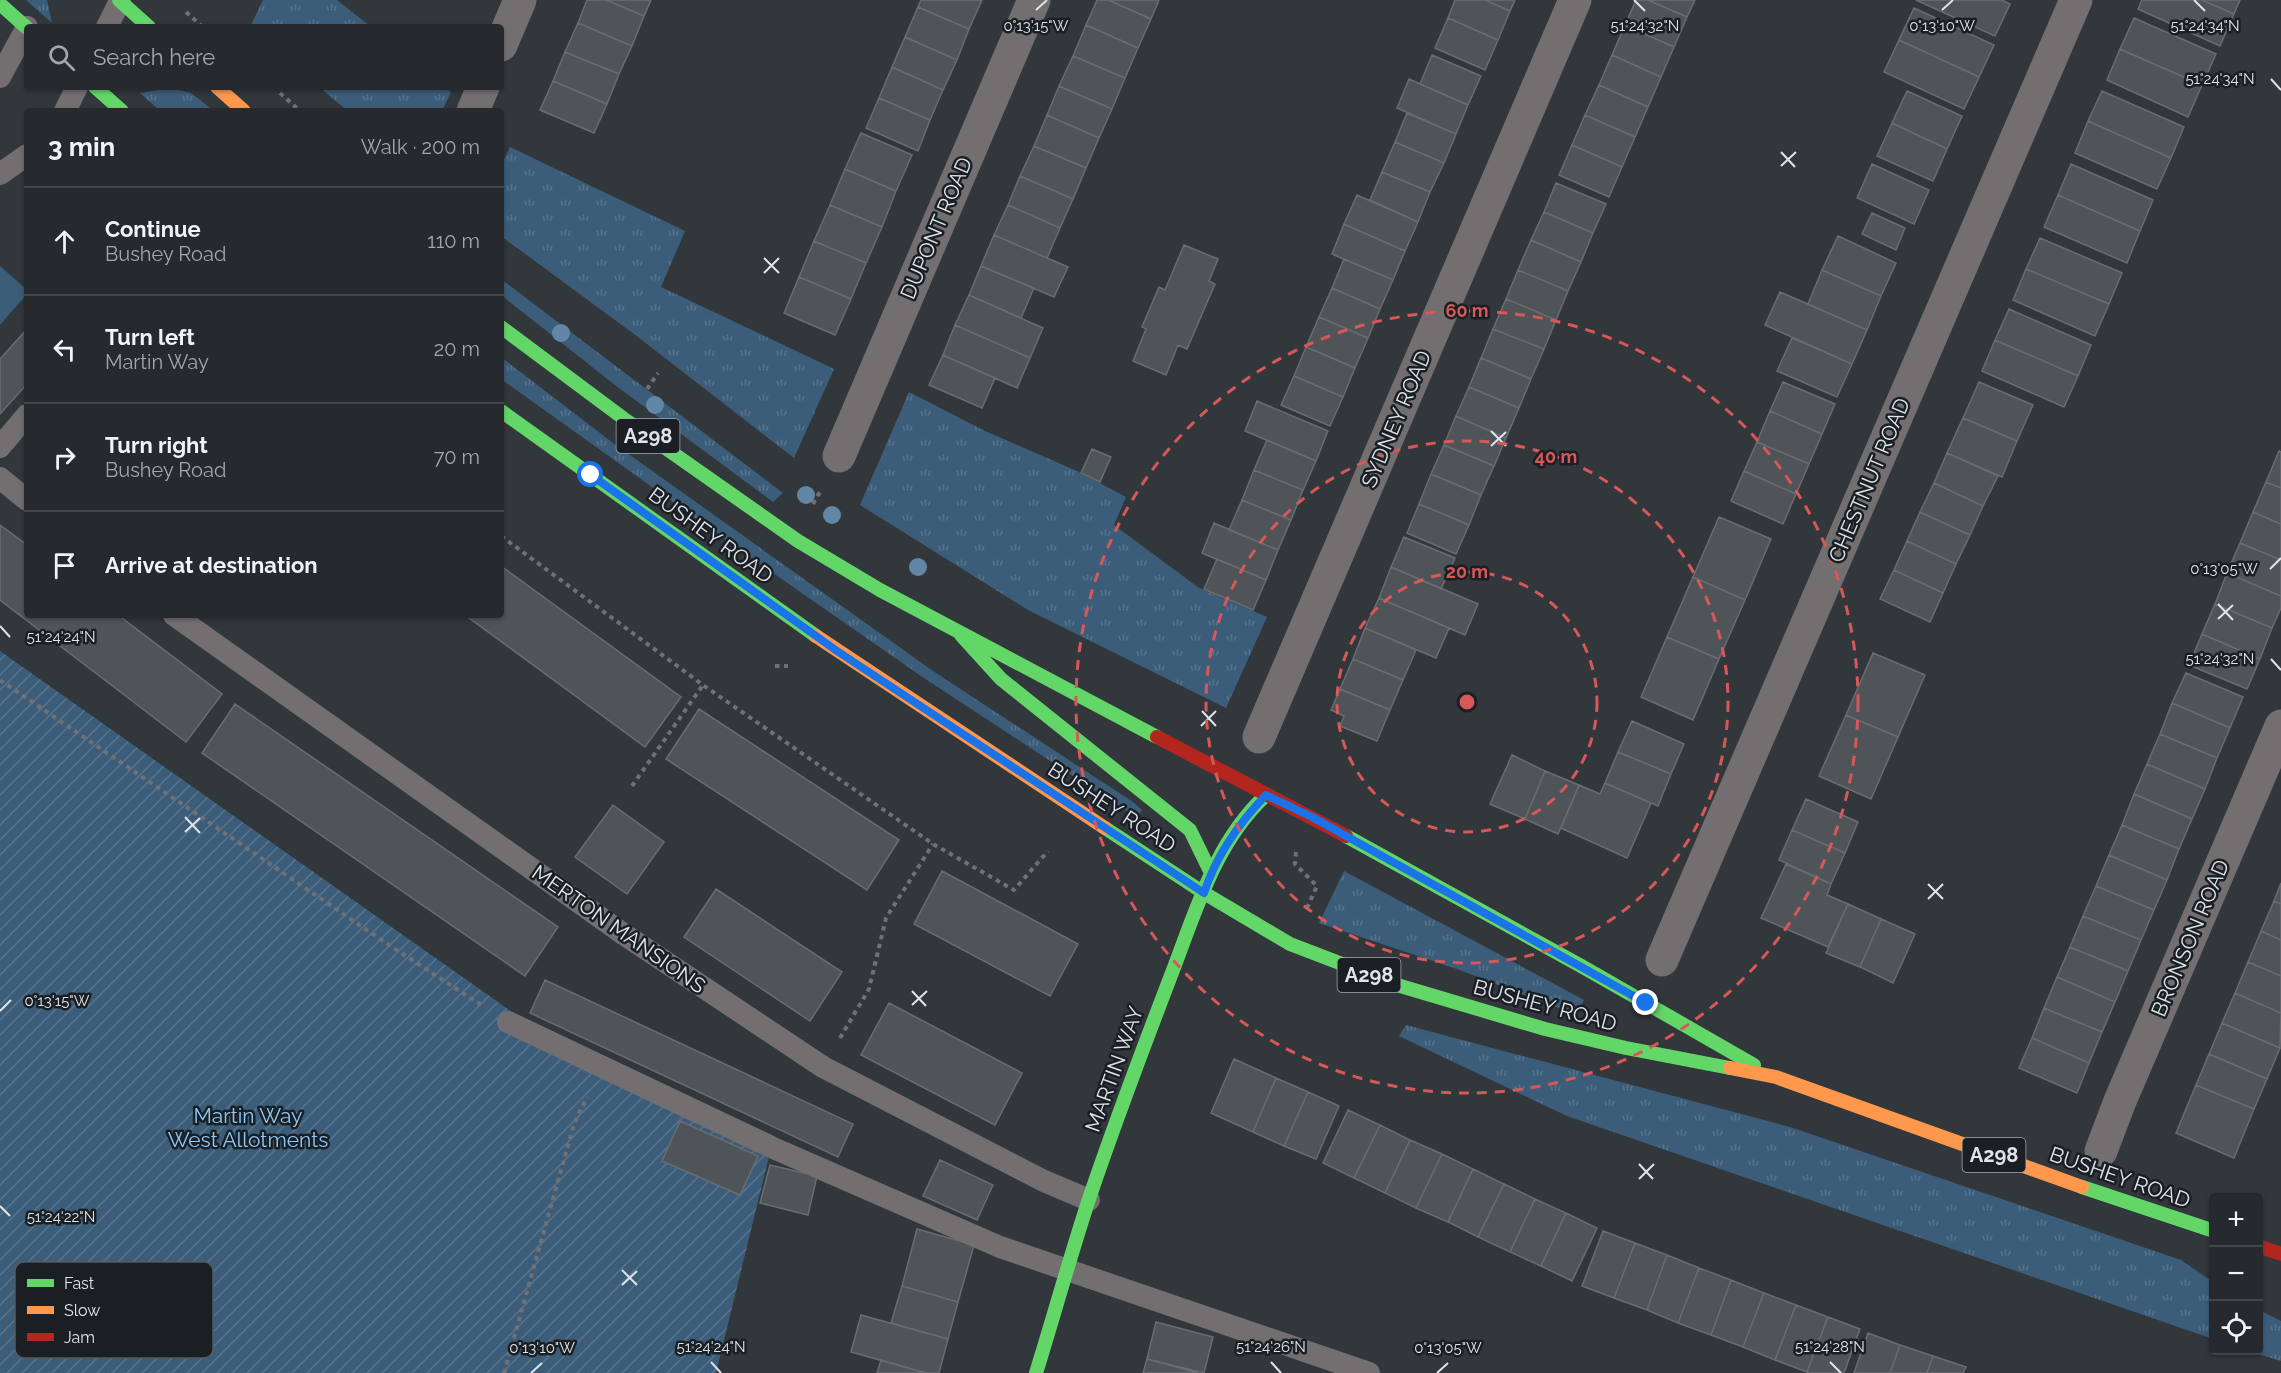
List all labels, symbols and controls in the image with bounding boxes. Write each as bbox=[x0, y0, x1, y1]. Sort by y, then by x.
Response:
text: 0°13'15"W bbox=[1004, 17, 1069, 35]
text: 51°24'32"N bbox=[1611, 17, 1679, 35]
text: 0°13'10"W bbox=[1909, 17, 1975, 35]
text: 51°24'34"N bbox=[2170, 17, 2240, 35]
search box bbox=[24, 24, 504, 90]
icon: search bbox=[45, 41, 78, 74]
text: Search here bbox=[93, 44, 215, 70]
text: 51°24'34"N bbox=[2185, 70, 2255, 88]
text: 3 min bbox=[48, 132, 115, 162]
text: Walk · 200 m bbox=[361, 135, 480, 159]
street label: DUPONT ROAD bbox=[895, 153, 977, 303]
text: Continue bbox=[105, 216, 201, 242]
icon: ahead bbox=[48, 225, 81, 258]
text: 110 m bbox=[427, 229, 480, 253]
text: Bushey Road bbox=[105, 242, 226, 266]
text: 60 m bbox=[1445, 300, 1489, 321]
text: Turn left bbox=[105, 324, 195, 350]
icon: left bbox=[48, 333, 81, 366]
text: 20 m bbox=[434, 337, 480, 361]
street label: SYDNEY ROAD bbox=[1356, 347, 1436, 491]
text: Martin Way bbox=[105, 350, 209, 374]
street label: CHESTNUT ROAD bbox=[1823, 394, 1915, 566]
road number: A298 bbox=[616, 419, 680, 453]
text: Turn right bbox=[105, 432, 208, 458]
icon: right bbox=[48, 441, 81, 474]
text: 70 m bbox=[434, 445, 480, 469]
text: 40 m bbox=[1535, 446, 1577, 467]
text: Bushey Road bbox=[105, 458, 226, 482]
route start bbox=[577, 461, 603, 487]
street label: BUSHEY ROAD bbox=[644, 482, 778, 588]
icon: arrive bbox=[48, 549, 81, 582]
text: Arrive at destination bbox=[105, 552, 318, 578]
text: 0°13'05"W bbox=[2190, 560, 2258, 578]
text: 20 m bbox=[1446, 561, 1488, 582]
text: 51°24'24"N bbox=[26, 628, 96, 646]
text: 51°24'32"N bbox=[2186, 650, 2254, 668]
centre of rings bbox=[1457, 692, 1477, 712]
street label: BUSHEY ROAD bbox=[1043, 756, 1181, 858]
street label: BRONSON ROAD bbox=[2146, 856, 2234, 1020]
street label: MERTON MANSIONS bbox=[527, 860, 711, 998]
road number: A298 bbox=[1338, 958, 1400, 992]
street label: BUSHEY ROAD bbox=[1471, 974, 1619, 1036]
route end bbox=[1632, 989, 1658, 1015]
text: 0°13'15"W bbox=[25, 992, 90, 1010]
street label: MARTIN WAY bbox=[1080, 1002, 1148, 1135]
park label: Martin Way West Allotments bbox=[168, 1103, 328, 1152]
road number: A298 bbox=[1962, 1138, 2026, 1172]
street label: BUSHEY ROAD bbox=[2046, 1141, 2194, 1213]
map controls bbox=[2209, 1193, 2263, 1355]
button: + bbox=[2209, 1193, 2263, 1247]
text: 51°24'22"N bbox=[27, 1208, 95, 1226]
button: − bbox=[2209, 1247, 2263, 1301]
legend bbox=[15, 1262, 213, 1358]
text: Fast bbox=[64, 1274, 95, 1293]
text: Slow bbox=[64, 1301, 100, 1320]
button: locate bbox=[2209, 1301, 2263, 1355]
text: Jam bbox=[64, 1328, 95, 1347]
text: 51°24'24"N bbox=[676, 1338, 746, 1356]
text: 51°24'26"N bbox=[1236, 1338, 1306, 1356]
text: 51°24'28"N bbox=[1795, 1338, 1865, 1356]
text: 0°13'10"W bbox=[509, 1339, 575, 1357]
text: 0°13'05"W bbox=[1414, 1339, 1482, 1357]

